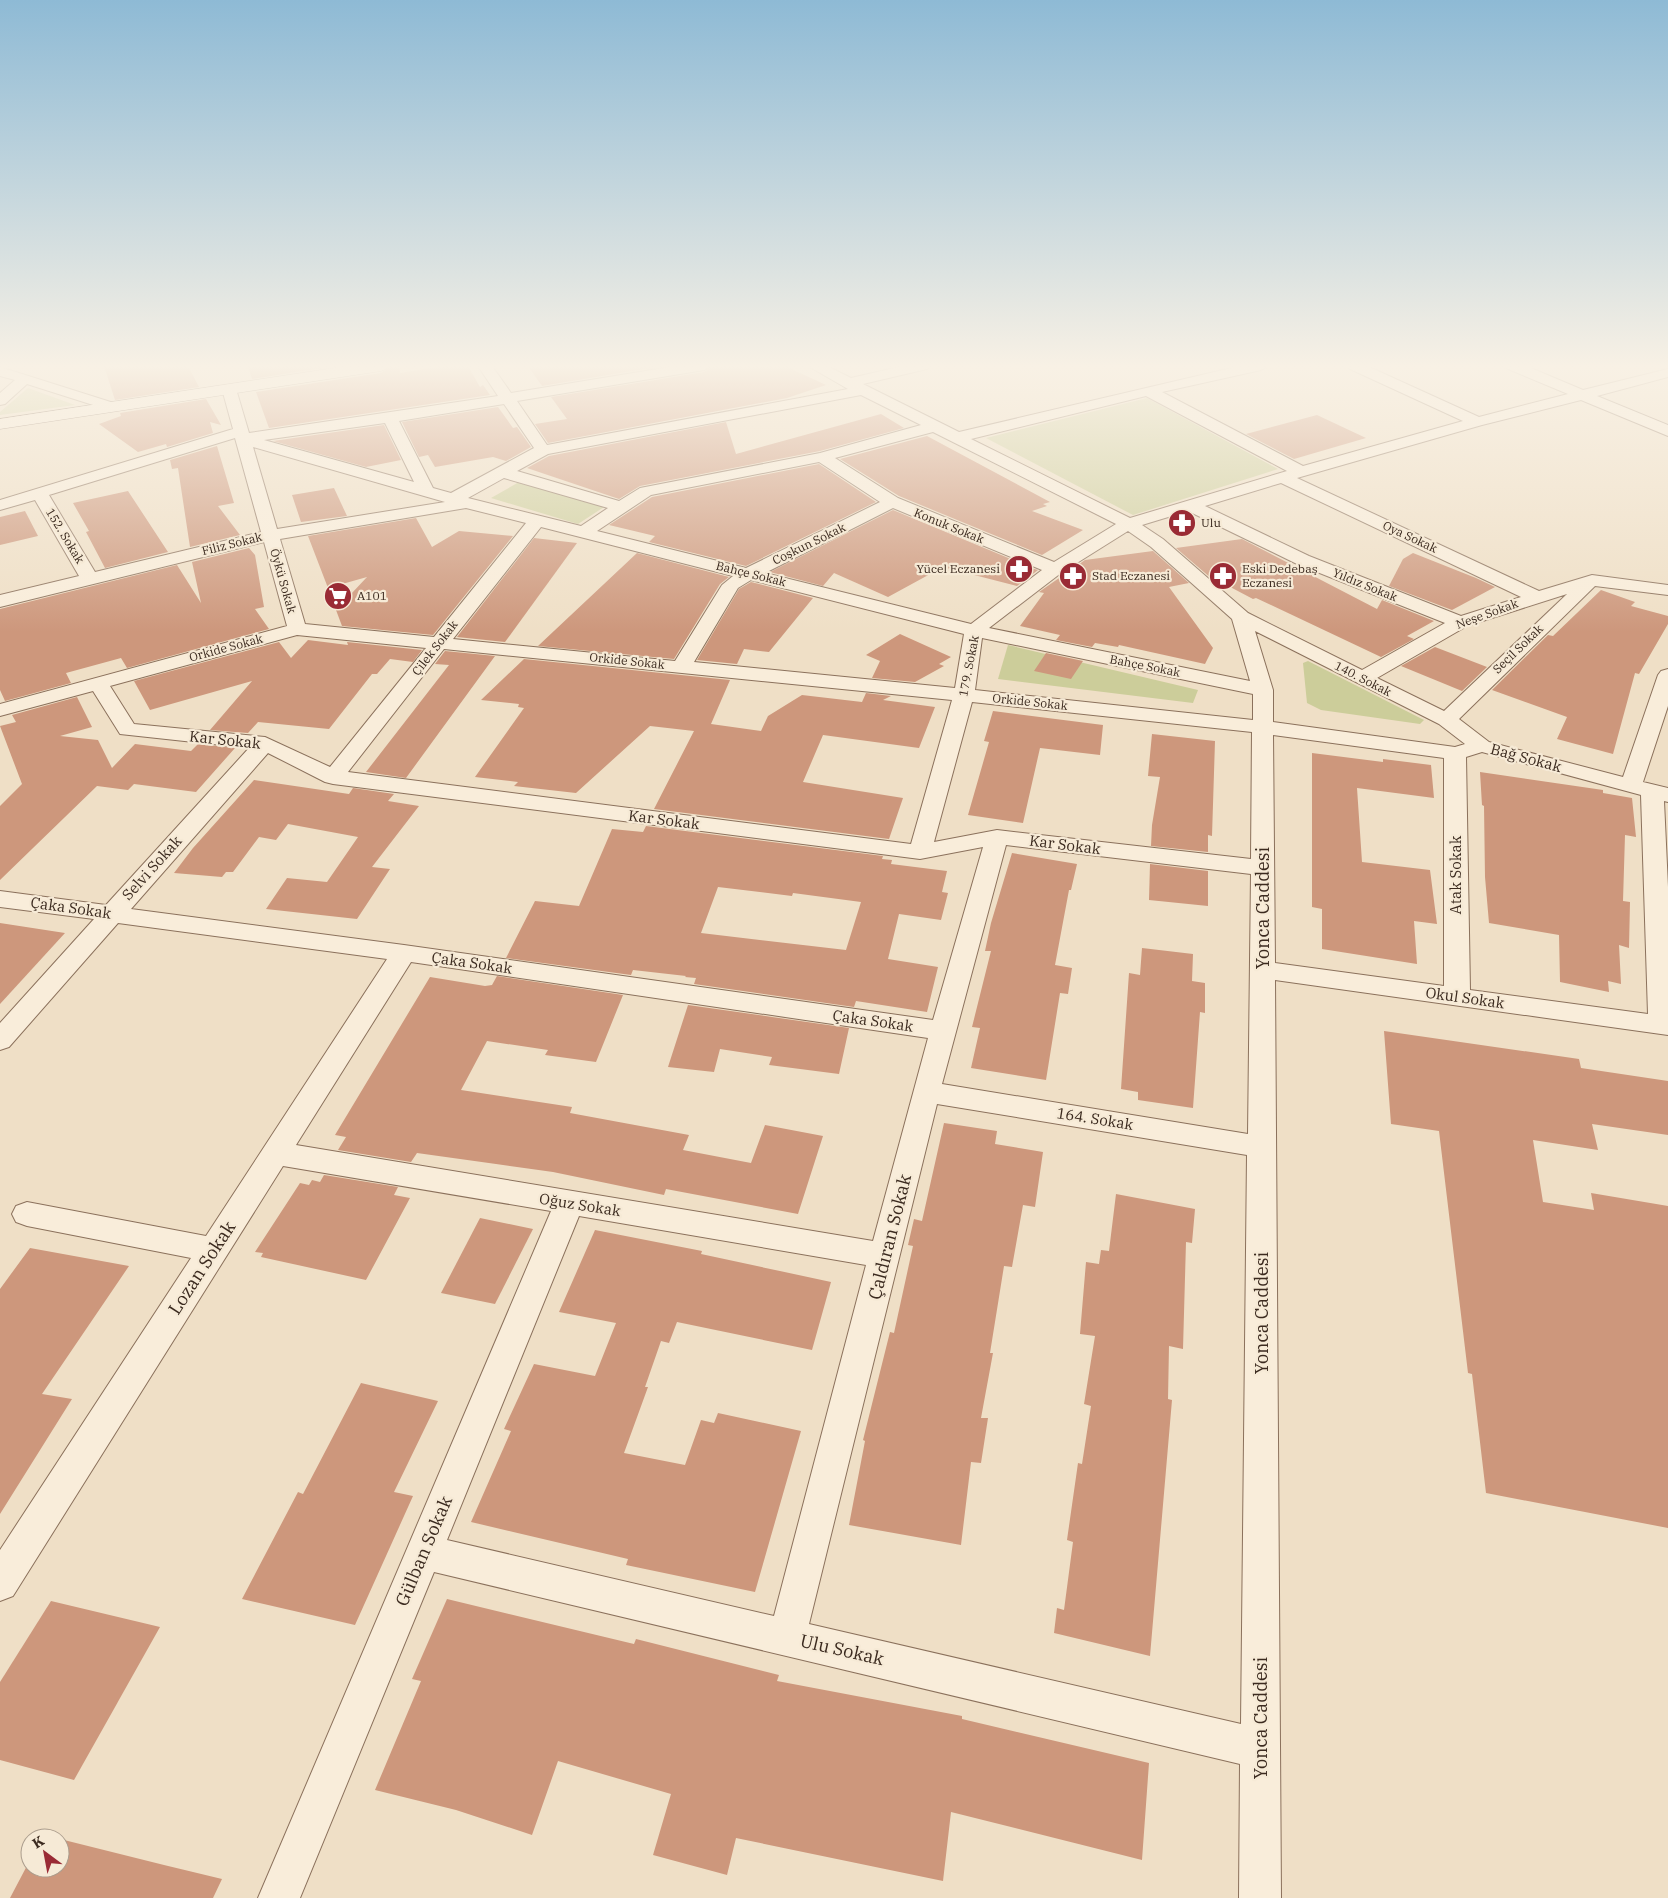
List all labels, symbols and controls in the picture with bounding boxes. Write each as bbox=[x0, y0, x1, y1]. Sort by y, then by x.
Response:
street label: 152. Sokak bbox=[43, 505, 88, 566]
street label: Konuk Sokak bbox=[912, 505, 986, 546]
pharmacy icon: Ulu bbox=[1167, 508, 1197, 538]
place label: Ulu bbox=[1201, 515, 1221, 530]
street label: Oya Sokak bbox=[1380, 517, 1440, 556]
street label: Coşkun Sokak bbox=[770, 519, 848, 568]
street label: Filiz Sokak bbox=[200, 529, 264, 558]
street label: Öykü Sokak bbox=[267, 547, 300, 615]
pharmacy icon: Yücel Eczanesi bbox=[1004, 554, 1034, 584]
street label: Bahçe Sokak bbox=[714, 558, 788, 589]
place label: Yücel Eczanesi bbox=[916, 561, 1000, 576]
pharmacy icon: Stad Eczanesi bbox=[1058, 561, 1088, 591]
pharmacy icon: Eski Dedebaş Eczanesi bbox=[1208, 561, 1238, 591]
place label: Eski Dedebaş Eczanesi bbox=[1242, 561, 1318, 590]
street label: Yıldız Sokak bbox=[1331, 565, 1400, 604]
place label: Stad Eczanesi bbox=[1092, 568, 1170, 583]
supermarket icon: A101 bbox=[323, 581, 353, 611]
place label: A101 bbox=[357, 588, 387, 603]
street label: Neşe Sokak bbox=[1454, 595, 1520, 632]
street label: Çilek Sokak bbox=[408, 617, 461, 678]
street label: Seçil Sokak bbox=[1489, 621, 1546, 676]
street label: Orkide Sokak bbox=[187, 630, 264, 665]
street label: 179. Sokak bbox=[955, 634, 982, 698]
street label: Orkide Sokak bbox=[589, 649, 665, 672]
street label: Bahçe Sokak bbox=[1108, 651, 1182, 680]
street label: 140. Sokak bbox=[1332, 658, 1394, 699]
street label: Orkide Sokak bbox=[992, 690, 1068, 713]
street label: Kar Sokak bbox=[188, 726, 262, 753]
street label: Bağ Sokak bbox=[1488, 739, 1564, 776]
street label: Kar Sokak bbox=[627, 806, 701, 833]
street label: Selvi Sokak bbox=[118, 831, 186, 904]
street label: Kar Sokak bbox=[1028, 831, 1102, 858]
street label: Atak Sokak bbox=[1446, 835, 1465, 914]
street label: Yonca Caddesi bbox=[1251, 846, 1274, 969]
street label: Çaka Sokak bbox=[30, 892, 113, 923]
street label: Çaka Sokak bbox=[431, 947, 514, 978]
street label: Okul Sokak bbox=[1424, 983, 1506, 1012]
street label: Çaka Sokak bbox=[832, 1005, 915, 1036]
street label: 164. Sokak bbox=[1055, 1103, 1135, 1134]
street label: Çaldıran Sokak bbox=[863, 1171, 916, 1302]
street label: Oğuz Sokak bbox=[538, 1189, 622, 1220]
street label: Lozan Sokak bbox=[163, 1216, 241, 1319]
street label: Yonca Caddesi bbox=[1250, 1251, 1273, 1374]
street label: Gülban Sokak bbox=[390, 1492, 457, 1609]
street label: Ulu Sokak bbox=[798, 1629, 887, 1670]
street label: Yonca Caddesi bbox=[1249, 1656, 1272, 1779]
north arrow bbox=[20, 1828, 70, 1878]
text: K bbox=[29, 1831, 48, 1852]

